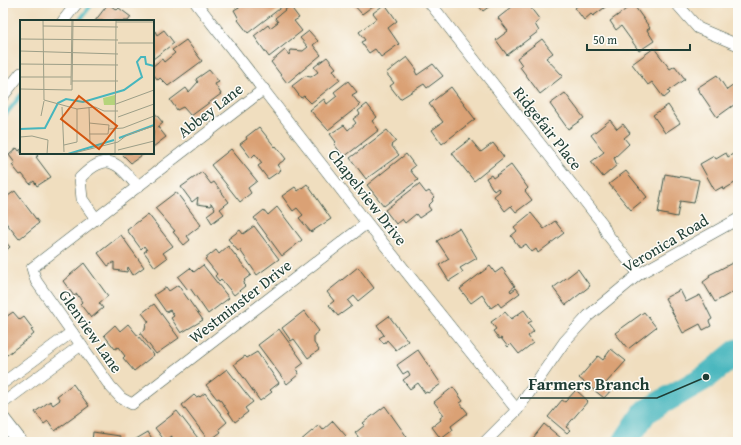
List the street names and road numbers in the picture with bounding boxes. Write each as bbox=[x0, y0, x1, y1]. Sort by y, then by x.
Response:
street label: Abbey Lane bbox=[172, 77, 248, 143]
street label: Ridgefair Place bbox=[508, 81, 588, 175]
street label: Chapelview Drive bbox=[323, 144, 413, 250]
street label: Veronica Road bbox=[617, 208, 713, 278]
street label: Westminster Drive bbox=[184, 253, 296, 349]
street label: Glenview Lane bbox=[53, 284, 129, 378]

